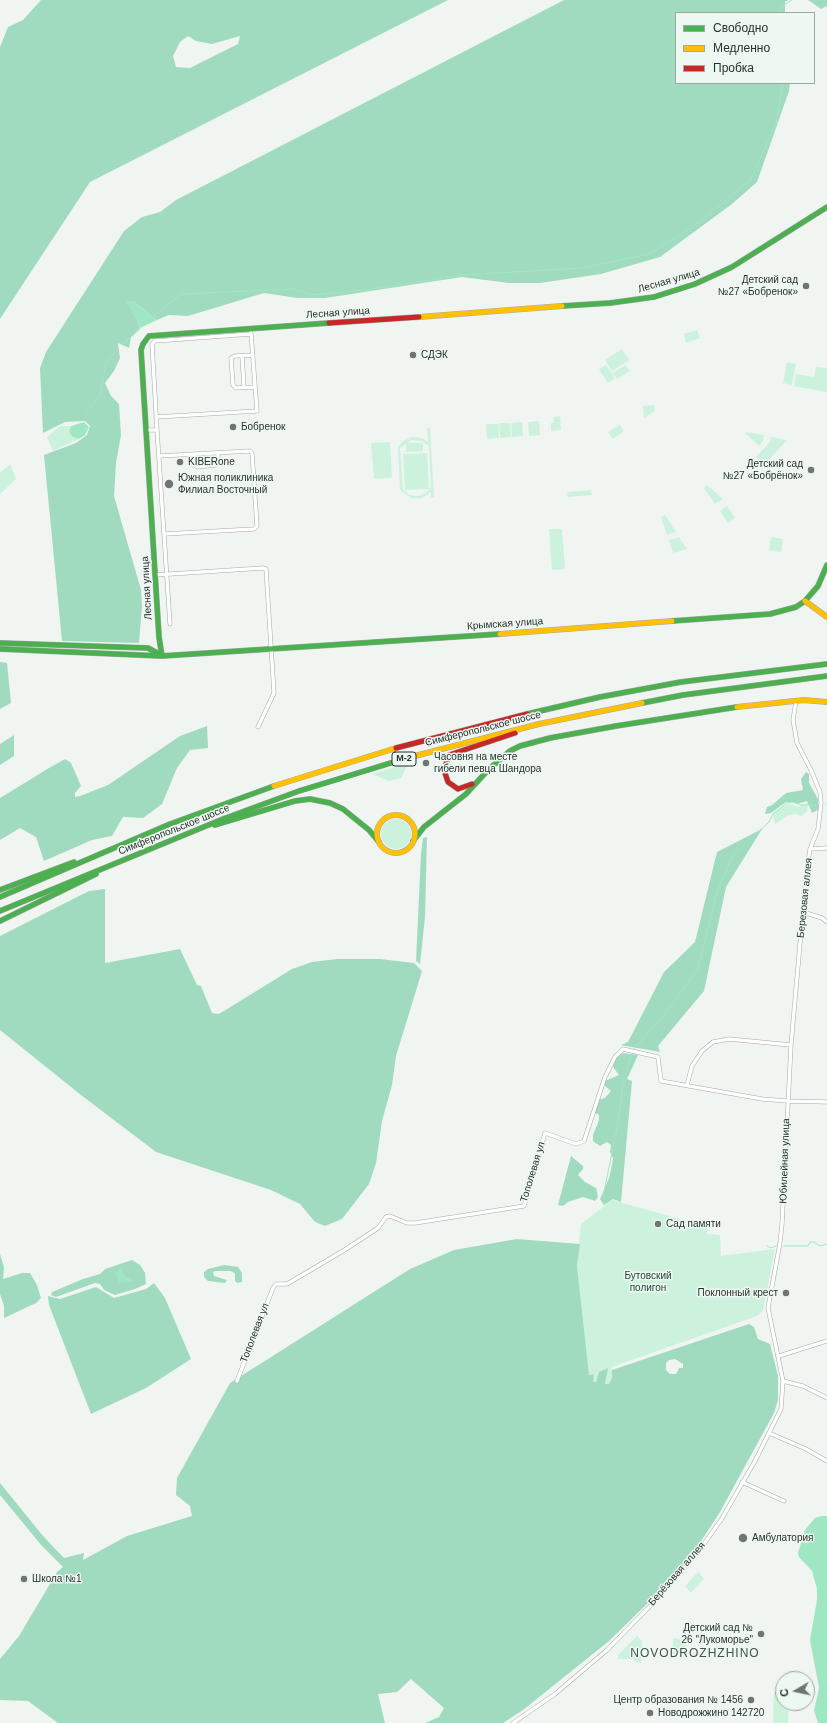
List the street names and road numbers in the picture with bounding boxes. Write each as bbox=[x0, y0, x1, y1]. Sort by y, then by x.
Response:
street label: Лесная улица bbox=[637, 266, 701, 296]
street label: Лесная улица bbox=[306, 305, 370, 321]
street label: Лесная улица bbox=[139, 556, 155, 620]
street label: Крымская улица bbox=[467, 615, 543, 633]
street label: Симферопольское шоссе bbox=[424, 709, 542, 749]
road number: М-2 bbox=[392, 752, 416, 766]
street label: Симферопольское шоссе bbox=[117, 802, 231, 858]
street label: Березовая аллея bbox=[795, 857, 815, 939]
street label: Юбилейная улица bbox=[778, 1118, 792, 1204]
street label: Тополевая ул bbox=[518, 1140, 548, 1204]
street label: Тополевая ул bbox=[238, 1302, 272, 1364]
street label: Берёзовая аллея bbox=[646, 1540, 708, 1608]

